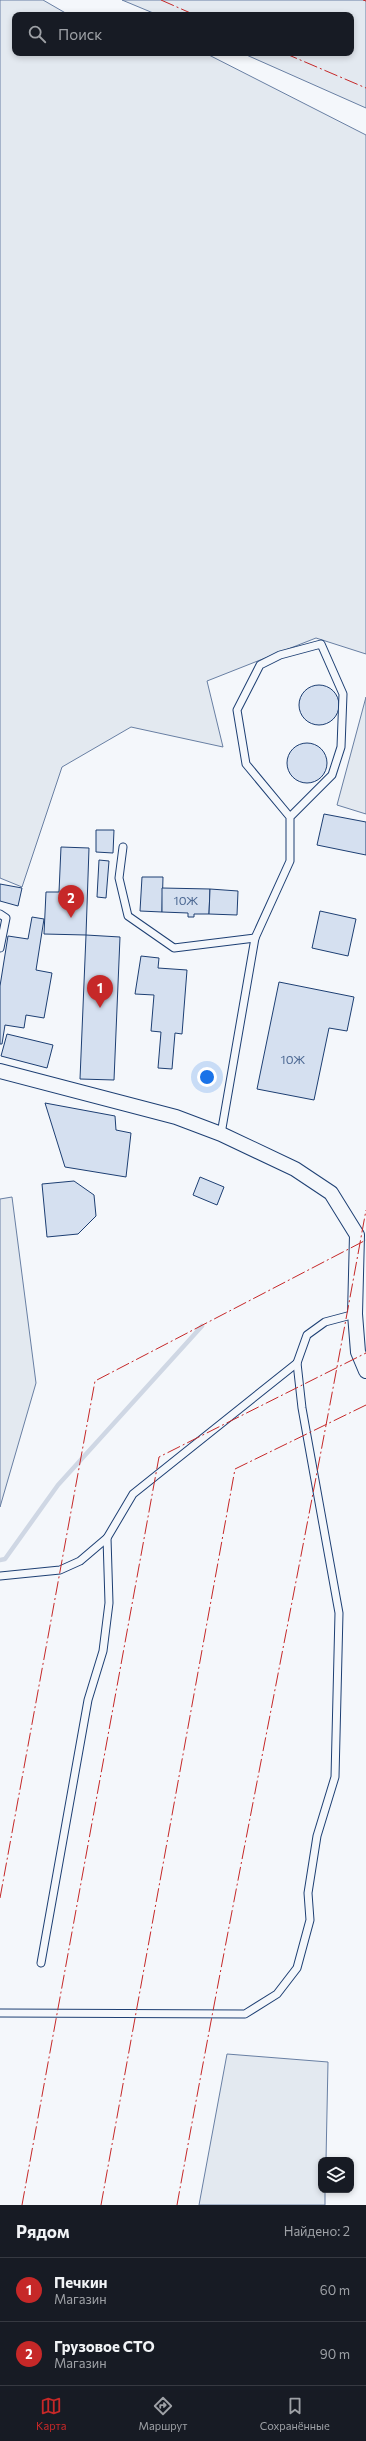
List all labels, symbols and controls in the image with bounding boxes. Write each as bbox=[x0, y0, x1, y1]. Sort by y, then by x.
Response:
search box bbox=[12, 12, 354, 56]
icon: search bbox=[26, 23, 48, 45]
text: Поиск bbox=[58, 25, 102, 43]
pin: 2 bbox=[58, 885, 84, 918]
house number: 10Ж bbox=[174, 893, 199, 907]
pin: 1 bbox=[87, 975, 113, 1008]
house number: 10Ж bbox=[281, 1052, 306, 1066]
your location bbox=[197, 1067, 217, 1087]
map controls bbox=[318, 2157, 354, 2193]
button: layers bbox=[318, 2157, 354, 2193]
text: Рядом bbox=[16, 2221, 70, 2242]
text: Найдено: 2 bbox=[284, 2223, 350, 2239]
text: Печкин bbox=[54, 2273, 107, 2291]
text: 1 bbox=[26, 2282, 32, 2298]
text: 60 m bbox=[320, 2282, 350, 2298]
text: Магазин bbox=[54, 2291, 107, 2307]
text: Грузовое СТО bbox=[54, 2337, 155, 2355]
text: 2 bbox=[25, 2346, 33, 2362]
text: 90 m bbox=[320, 2346, 350, 2362]
text: Магазин bbox=[54, 2355, 107, 2371]
tab: Карта bbox=[36, 2395, 66, 2432]
tab: Маршрут bbox=[139, 2395, 187, 2432]
tab: Сохранённые bbox=[260, 2395, 330, 2432]

